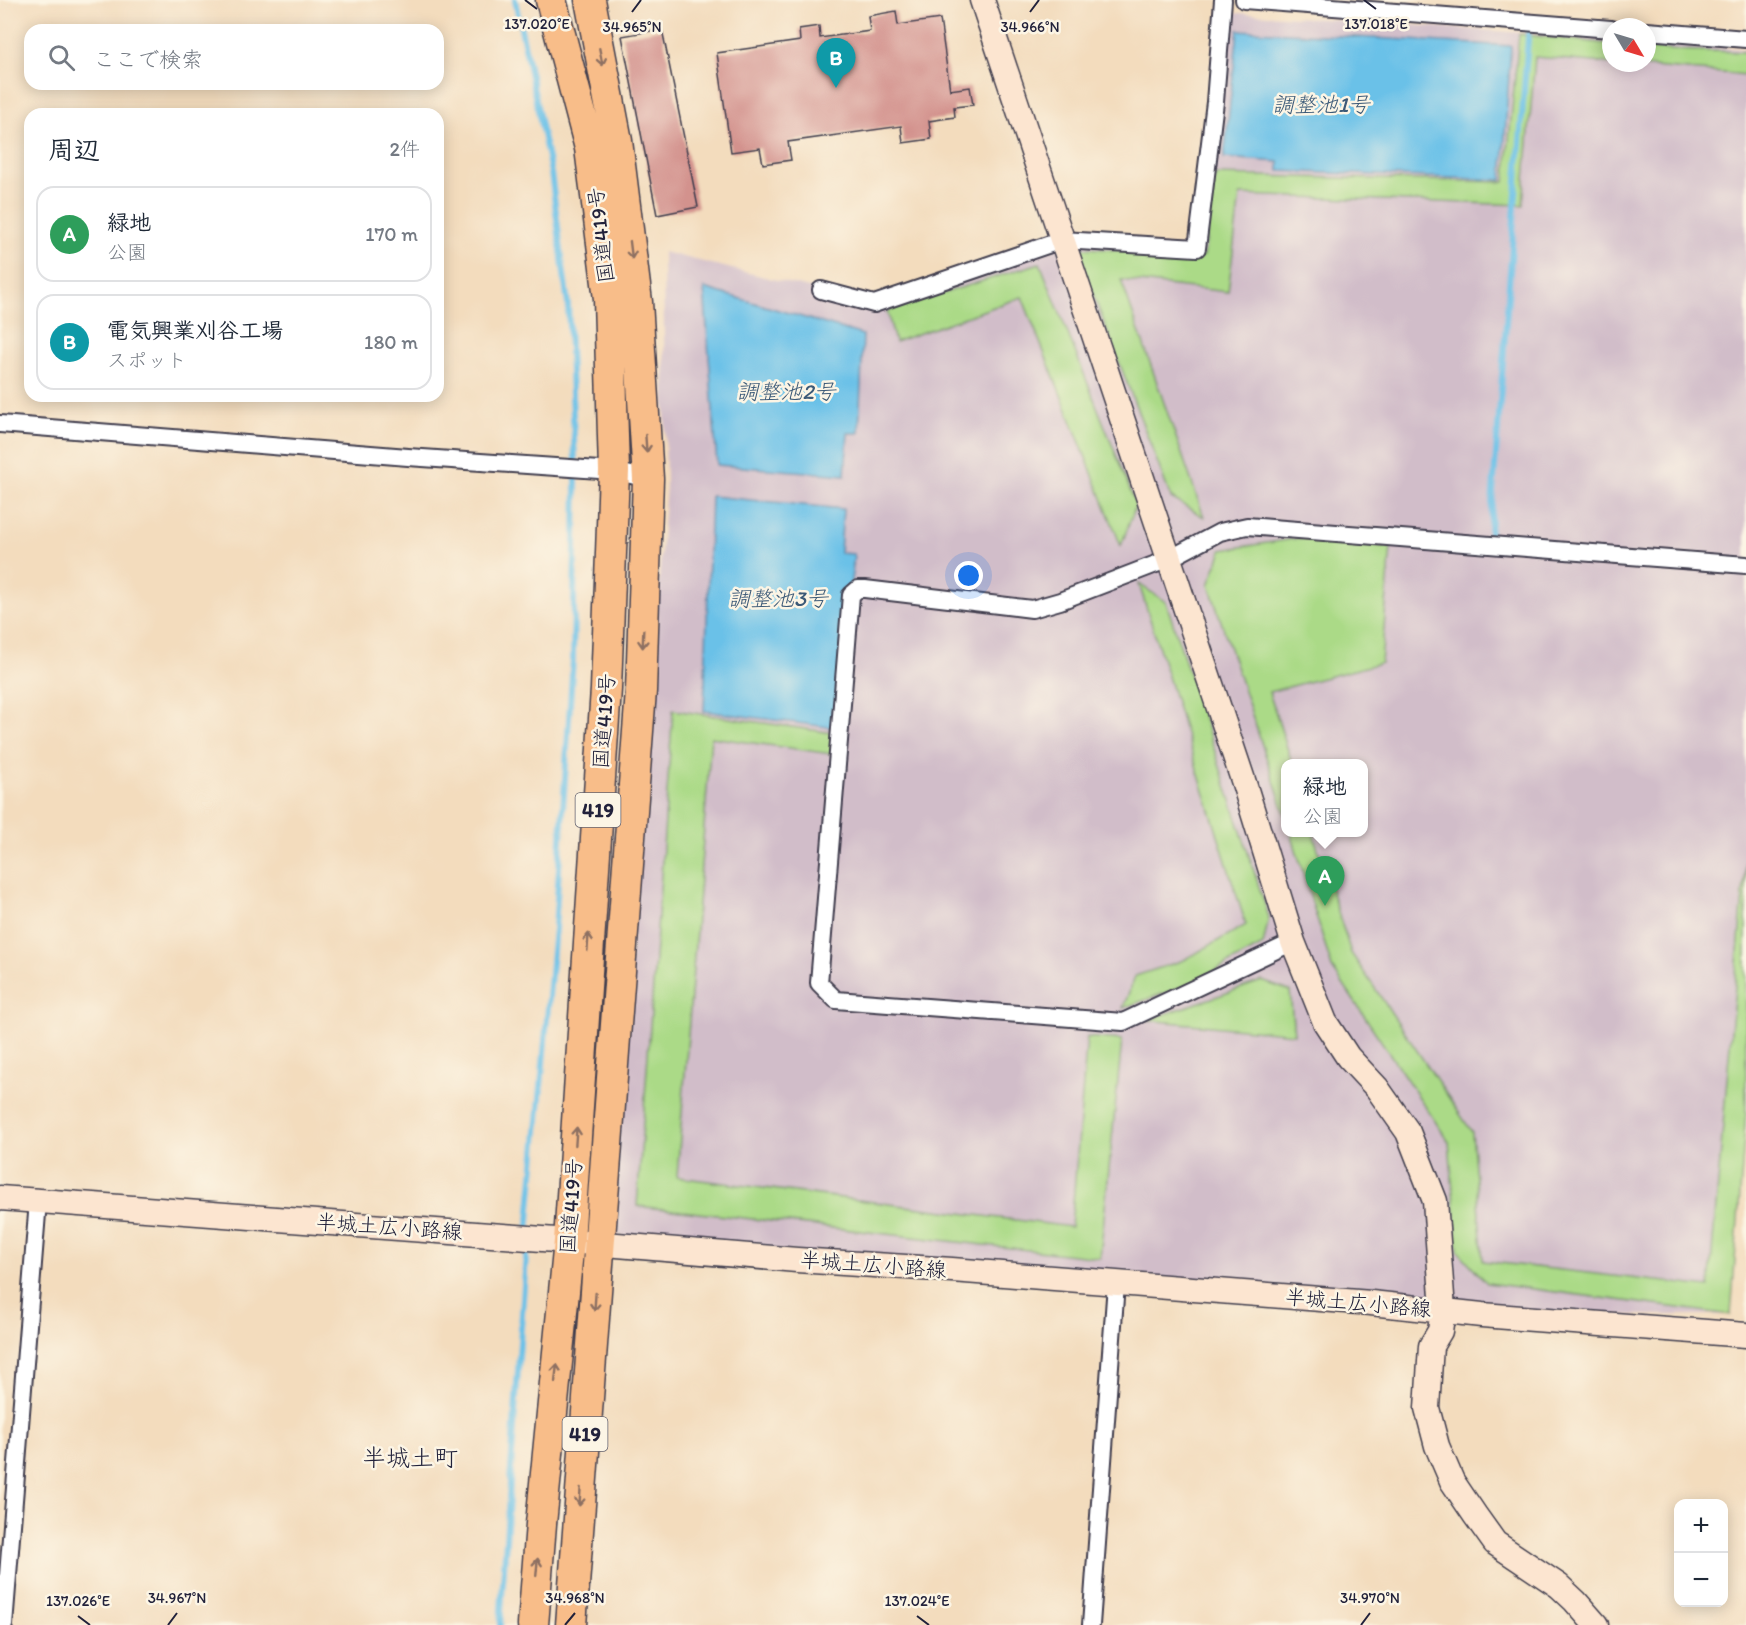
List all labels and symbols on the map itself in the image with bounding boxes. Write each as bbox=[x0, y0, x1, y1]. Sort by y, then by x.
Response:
text: 137.020°E bbox=[504, 15, 570, 33]
text: 137.018°E bbox=[1344, 15, 1408, 33]
text: 34.965°N bbox=[602, 18, 662, 36]
text: 34.966°N bbox=[1000, 18, 1060, 36]
north arrow bbox=[1602, 18, 1656, 72]
pin: B bbox=[816, 38, 856, 88]
one-way arrow bbox=[596, 47, 607, 67]
water label: 調整池1号 bbox=[1272, 91, 1372, 118]
street label: 国道419号 bbox=[582, 186, 619, 284]
one-way arrow bbox=[625, 240, 636, 260]
water label: 調整池2号 bbox=[736, 378, 838, 405]
one-way arrow bbox=[641, 434, 652, 454]
your location bbox=[954, 561, 983, 590]
water label: 調整池3号 bbox=[728, 585, 830, 612]
one-way arrow bbox=[637, 629, 648, 649]
street label: 国道419号 bbox=[588, 672, 619, 770]
road number: 419 bbox=[576, 793, 620, 827]
pin: A bbox=[1306, 856, 1344, 906]
one-way arrow bbox=[583, 932, 594, 952]
one-way arrow bbox=[571, 1127, 582, 1147]
street label: 国道419号 bbox=[555, 1157, 586, 1255]
street label: 半城土広小路線 bbox=[315, 1209, 463, 1244]
street label: 半城土広小路線 bbox=[799, 1247, 947, 1282]
street label: 半城土広小路線 bbox=[1284, 1284, 1432, 1321]
one-way arrow bbox=[589, 1292, 600, 1312]
one-way arrow bbox=[551, 1363, 562, 1383]
road number: 419 bbox=[562, 1417, 608, 1451]
district label: 半城土町 bbox=[362, 1443, 458, 1472]
one-way arrow bbox=[574, 1486, 585, 1506]
one-way arrow bbox=[532, 1557, 543, 1577]
text: 34.967°N bbox=[148, 1589, 206, 1607]
text: 34.968°N bbox=[545, 1589, 605, 1607]
text: 34.970°N bbox=[1340, 1589, 1400, 1607]
text: 137.026°E bbox=[46, 1592, 110, 1610]
text: 137.024°E bbox=[884, 1592, 950, 1610]

